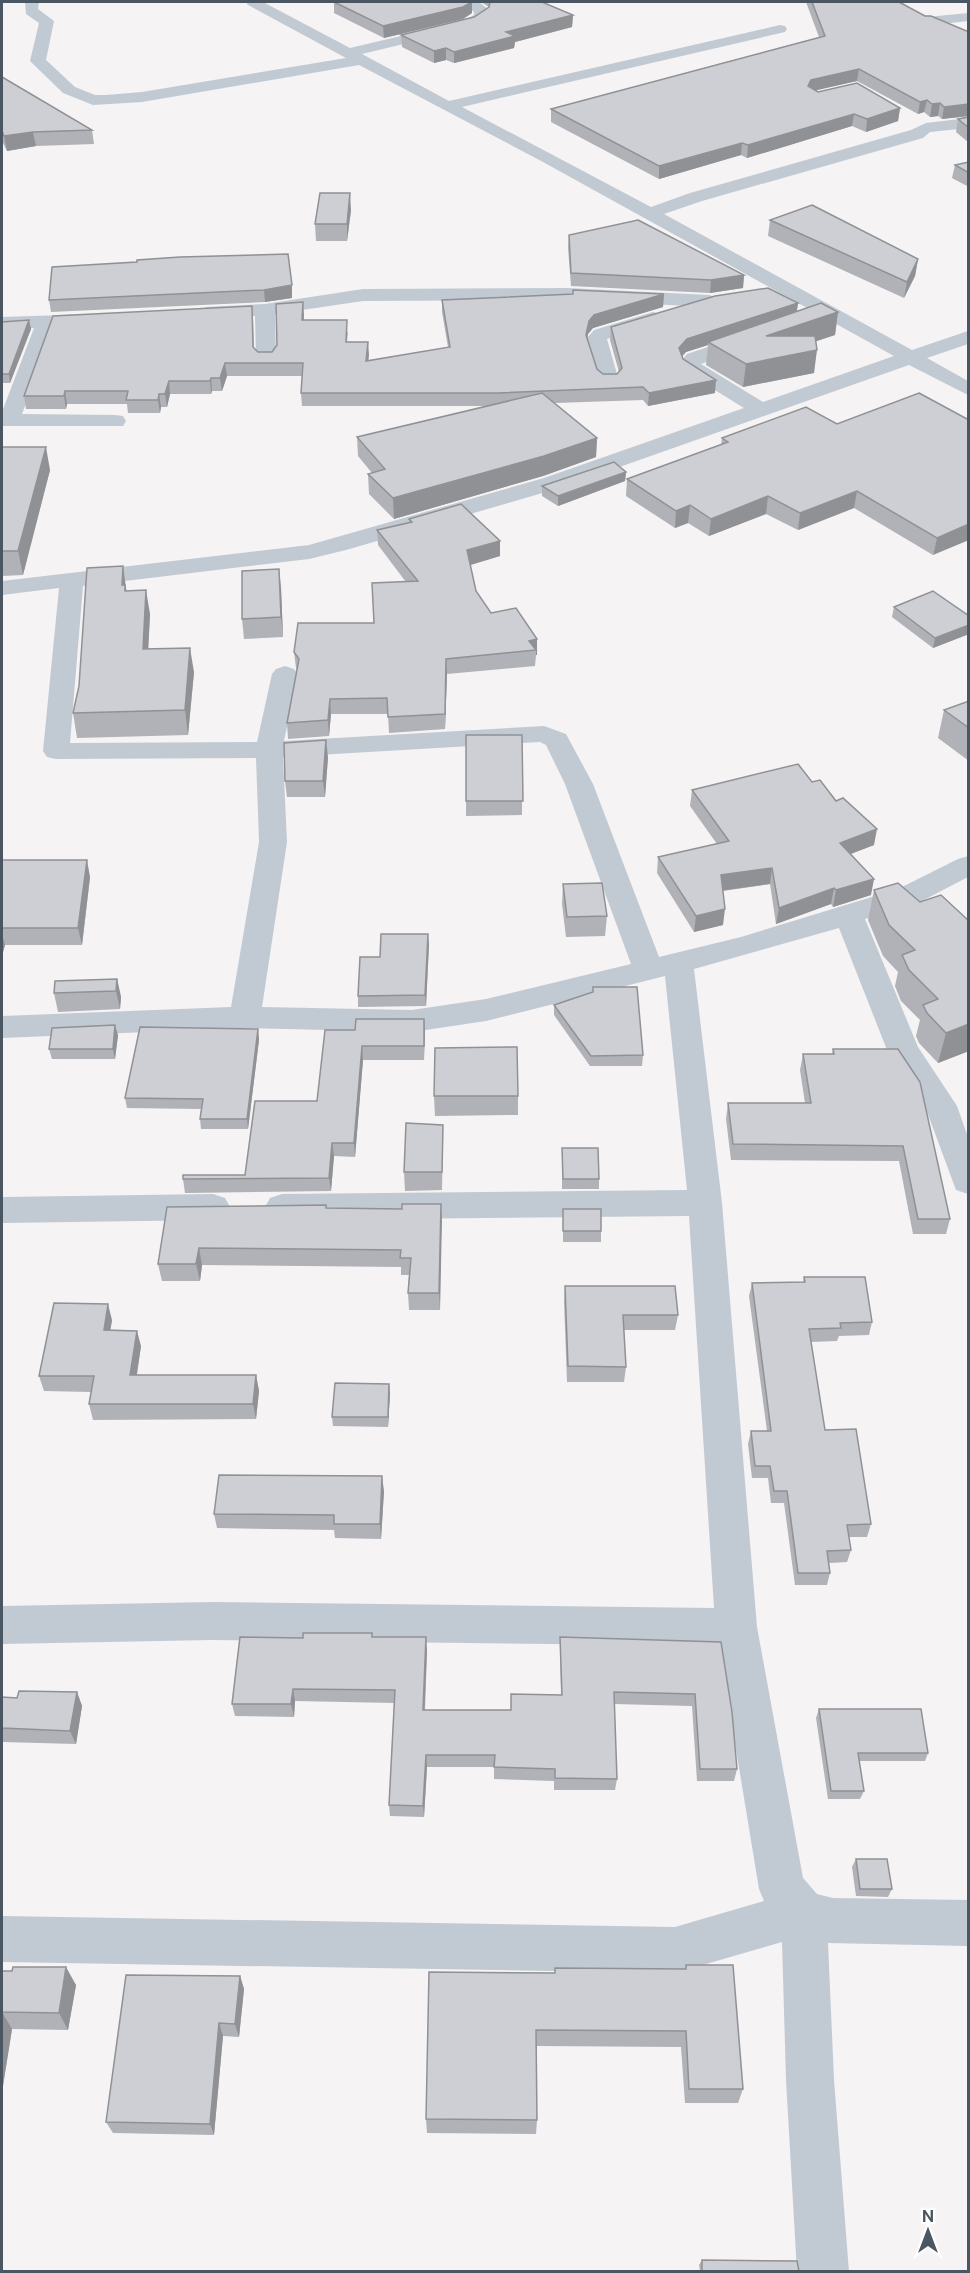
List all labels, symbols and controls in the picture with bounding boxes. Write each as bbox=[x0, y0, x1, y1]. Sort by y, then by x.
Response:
north arrow bbox=[898, 2201, 958, 2261]
text: N bbox=[922, 2207, 934, 2226]

